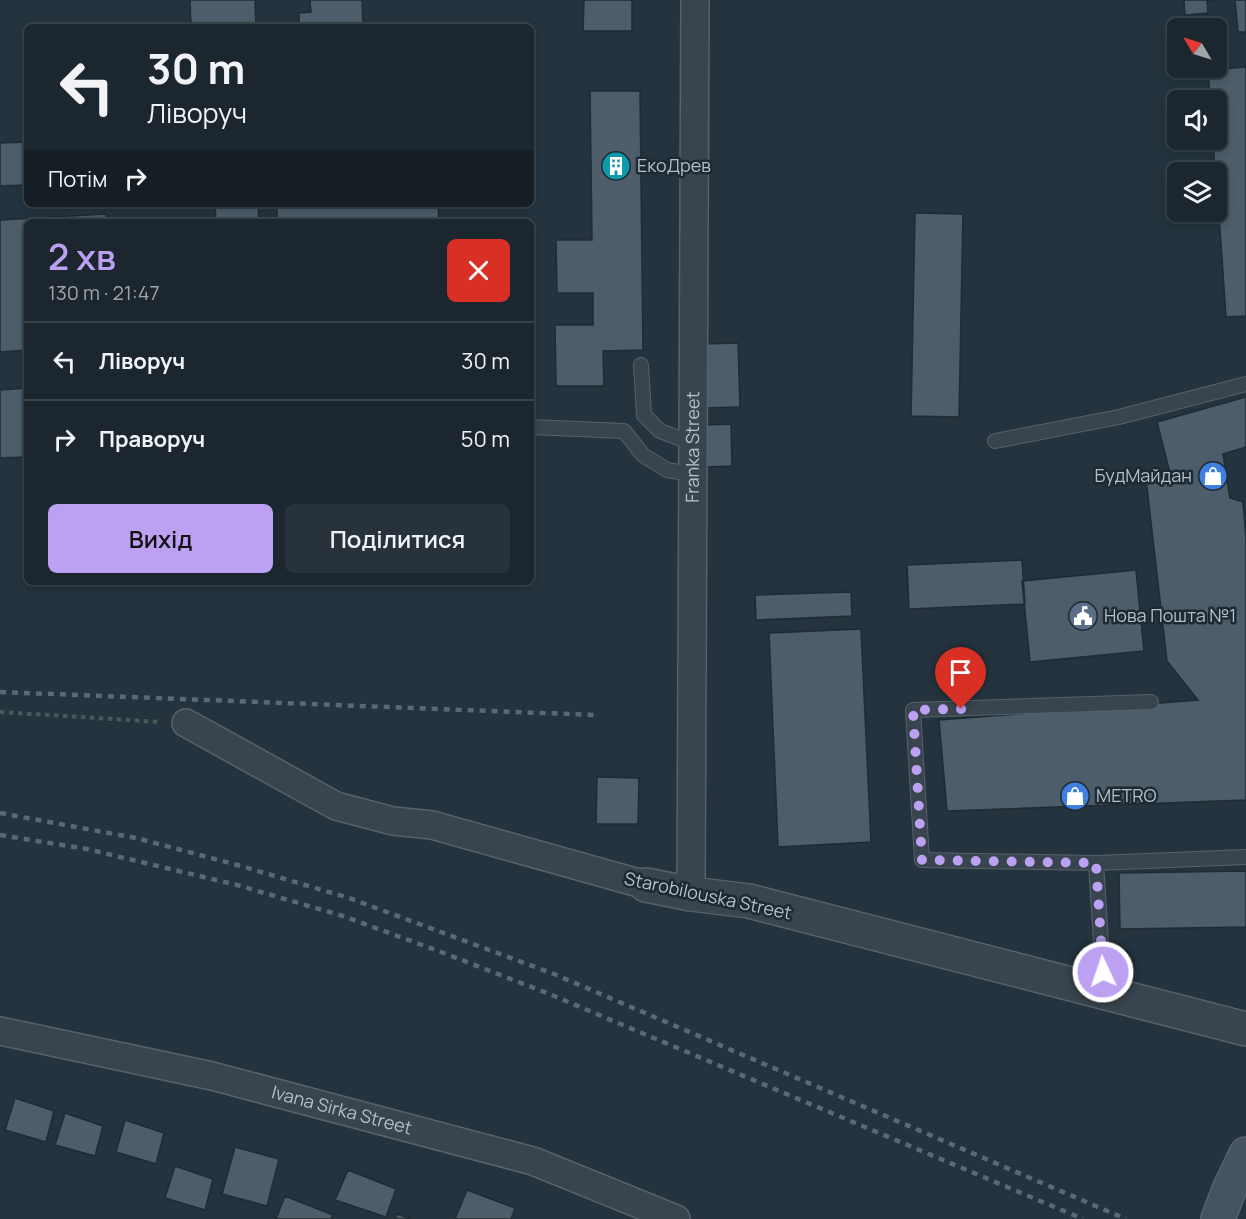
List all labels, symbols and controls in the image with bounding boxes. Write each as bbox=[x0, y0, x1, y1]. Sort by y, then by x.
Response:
north arrow bbox=[1167, 18, 1227, 78]
map controls bbox=[1167, 18, 1227, 222]
text: 30 m bbox=[147, 39, 245, 97]
icon: left bbox=[48, 48, 126, 126]
button: sound bbox=[1167, 90, 1227, 150]
text: Ліворуч bbox=[147, 94, 247, 131]
building icon: ЕкоДрев bbox=[600, 150, 632, 182]
place label: ЕкоДрев bbox=[637, 153, 711, 177]
icon: right bbox=[119, 162, 152, 195]
button: layers bbox=[1167, 162, 1227, 222]
text: Потім bbox=[48, 164, 107, 194]
text: 2 хв bbox=[48, 232, 116, 281]
button: close bbox=[447, 239, 510, 302]
text: 130 m · 21:47 bbox=[48, 279, 160, 306]
icon: left bbox=[48, 345, 81, 378]
text: Ліворуч bbox=[99, 346, 185, 376]
text: 30 m bbox=[461, 346, 510, 376]
street label: Franka Street bbox=[680, 391, 704, 503]
icon: right bbox=[48, 423, 81, 456]
text: Праворуч bbox=[99, 424, 205, 454]
text: 50 m bbox=[461, 424, 510, 454]
shop icon: БудМайдан bbox=[1197, 460, 1229, 492]
place label: БудМайдан bbox=[1094, 463, 1192, 487]
button: Вихід bbox=[48, 504, 273, 573]
button: Поділитися bbox=[285, 504, 510, 573]
public building icon: Нова Пошта №1 bbox=[1067, 600, 1099, 632]
place label: Нова Пошта №1 bbox=[1104, 603, 1236, 627]
pin bbox=[935, 647, 986, 709]
icon: arrive bbox=[944, 656, 977, 689]
shop icon: METRO bbox=[1059, 780, 1091, 812]
place label: METRO bbox=[1096, 783, 1157, 807]
street label: Starobilouska Street bbox=[622, 866, 794, 924]
position arrow bbox=[1071, 940, 1135, 1004]
street label: Ivana Sirka Street bbox=[269, 1079, 415, 1139]

